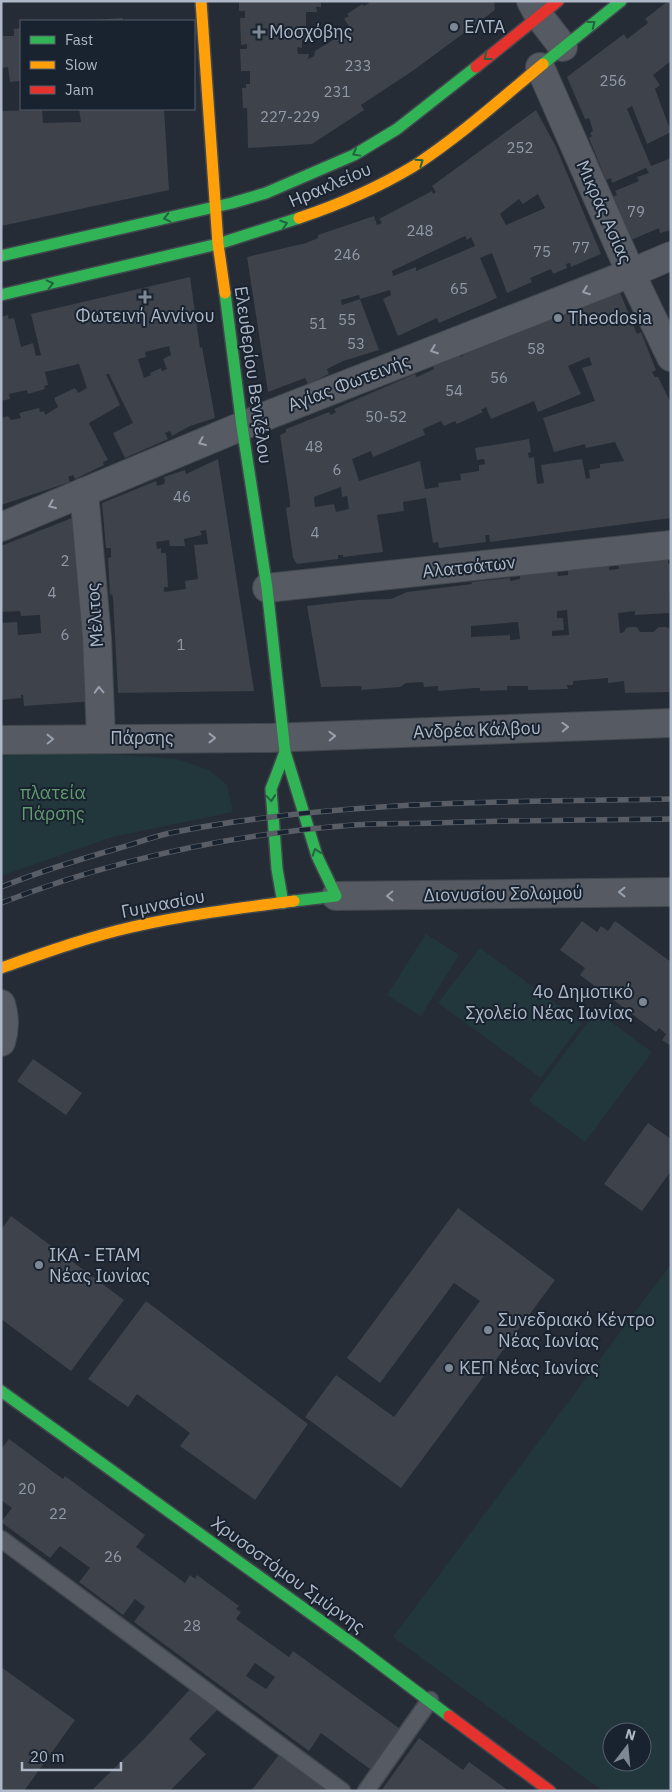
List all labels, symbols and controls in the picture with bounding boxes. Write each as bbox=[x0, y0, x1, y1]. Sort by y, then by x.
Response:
place label: ΕΛΤΑ bbox=[464, 15, 506, 38]
legend bbox=[20, 20, 195, 110]
place label: Μοσχόβης bbox=[269, 20, 353, 43]
marker: ΕΛΤΑ bbox=[448, 21, 460, 33]
one-way arrow bbox=[587, 21, 596, 30]
marker: Μοσχόβης bbox=[253, 26, 265, 38]
text: Fast bbox=[65, 30, 93, 49]
one-way arrow bbox=[484, 52, 493, 60]
text: Slow bbox=[65, 55, 98, 74]
house number: 233 bbox=[344, 56, 372, 75]
house number: 256 bbox=[599, 71, 627, 90]
text: Jam bbox=[65, 80, 94, 99]
house number: 231 bbox=[323, 82, 351, 101]
house number: 227-229 bbox=[260, 107, 320, 126]
house number: 252 bbox=[506, 138, 534, 157]
one-way arrow bbox=[352, 147, 361, 157]
street label: Μικράς Ασίας bbox=[571, 156, 638, 267]
street label: Ηρακλείου bbox=[285, 157, 375, 212]
one-way arrow bbox=[414, 159, 424, 168]
house number: 79 bbox=[627, 202, 645, 221]
one-way arrow bbox=[162, 212, 171, 223]
one-way arrow bbox=[279, 219, 287, 229]
house number: 248 bbox=[406, 221, 434, 240]
house number: 77 bbox=[572, 238, 590, 257]
house number: 75 bbox=[533, 242, 551, 261]
house number: 246 bbox=[333, 245, 361, 264]
one-way arrow bbox=[45, 279, 54, 290]
house number: 65 bbox=[450, 279, 468, 298]
street label: Ελευθερίου Βενιζέλου bbox=[230, 284, 277, 465]
one-way arrow bbox=[582, 284, 591, 295]
marker: Φωτεινή Αννίνου bbox=[139, 291, 151, 303]
place label: Φωτεινή Αννίνου bbox=[75, 304, 215, 327]
place label: Theodosia bbox=[568, 306, 652, 329]
house number: 55 bbox=[338, 310, 356, 329]
marker: Theodosia bbox=[552, 312, 564, 324]
house number: 51 bbox=[309, 314, 327, 333]
house number: 53 bbox=[347, 334, 365, 353]
house number: 58 bbox=[527, 339, 545, 358]
one-way arrow bbox=[431, 344, 439, 354]
street label: Αγίας Φωτεινής bbox=[284, 349, 414, 416]
house number: 56 bbox=[490, 368, 508, 387]
house number: 54 bbox=[445, 381, 463, 400]
house number: 50-52 bbox=[365, 407, 407, 426]
one-way arrow bbox=[198, 436, 207, 447]
house number: 48 bbox=[305, 437, 323, 456]
house number: 6 bbox=[332, 460, 342, 479]
house number: 46 bbox=[173, 487, 191, 506]
one-way arrow bbox=[48, 499, 57, 509]
house number: 4 bbox=[310, 523, 320, 542]
street label: Αλατσάτων bbox=[421, 550, 517, 583]
house number: 2 bbox=[60, 551, 70, 570]
street label: Μέλιτος bbox=[81, 582, 108, 648]
house number: 4 bbox=[47, 583, 57, 602]
house number: 6 bbox=[60, 625, 70, 644]
house number: 1 bbox=[176, 635, 186, 654]
one-way arrow bbox=[94, 686, 105, 694]
street label: Ανδρέα Κάλβου bbox=[413, 716, 541, 743]
one-way arrow bbox=[561, 722, 569, 732]
street label: Πάρσης bbox=[110, 726, 174, 749]
one-way arrow bbox=[329, 730, 337, 741]
one-way arrow bbox=[209, 733, 217, 743]
one-way arrow bbox=[46, 734, 54, 744]
park label: πλατεία Πάρσης bbox=[20, 781, 86, 825]
one-way arrow bbox=[266, 794, 277, 802]
one-way arrow bbox=[312, 848, 322, 857]
street label: Διονυσίου Σολωμού bbox=[423, 881, 583, 906]
street label: Γυμνασίου bbox=[119, 884, 207, 923]
one-way arrow bbox=[618, 887, 626, 897]
one-way arrow bbox=[385, 890, 393, 901]
place label: 4ο Δημοτικό Σχολείο Νέας Ιωνίας bbox=[466, 980, 633, 1024]
marker: 4ο Δημοτικό Σχολείο Νέας Ιωνίας bbox=[637, 996, 649, 1008]
place label: ΙΚΑ - ΕΤΑΜ Νέας Ιωνίας bbox=[49, 1243, 151, 1287]
marker: ΙΚΑ - ΕΤΑΜ Νέας Ιωνίας bbox=[33, 1259, 45, 1271]
place label: Συνεδριακό Κέντρο Νέας Ιωνίας bbox=[498, 1308, 655, 1352]
marker: Συνεδριακό Κέντρο Νέας Ιωνίας bbox=[482, 1324, 494, 1336]
place label: ΚΕΠ Νέας Ιωνίας bbox=[459, 1356, 599, 1379]
marker: ΚΕΠ Νέας Ιωνίας bbox=[443, 1362, 455, 1374]
house number: 20 bbox=[18, 1479, 36, 1498]
house number: 22 bbox=[49, 1504, 67, 1523]
street label: Χρυσοστόμου Σμύρνης bbox=[207, 1511, 370, 1638]
house number: 26 bbox=[104, 1547, 122, 1566]
house number: 28 bbox=[183, 1616, 201, 1635]
north arrow bbox=[602, 1722, 652, 1772]
text: N bbox=[623, 1724, 638, 1745]
scale bar bbox=[22, 1740, 121, 1772]
text: 20 m bbox=[30, 1747, 65, 1766]

